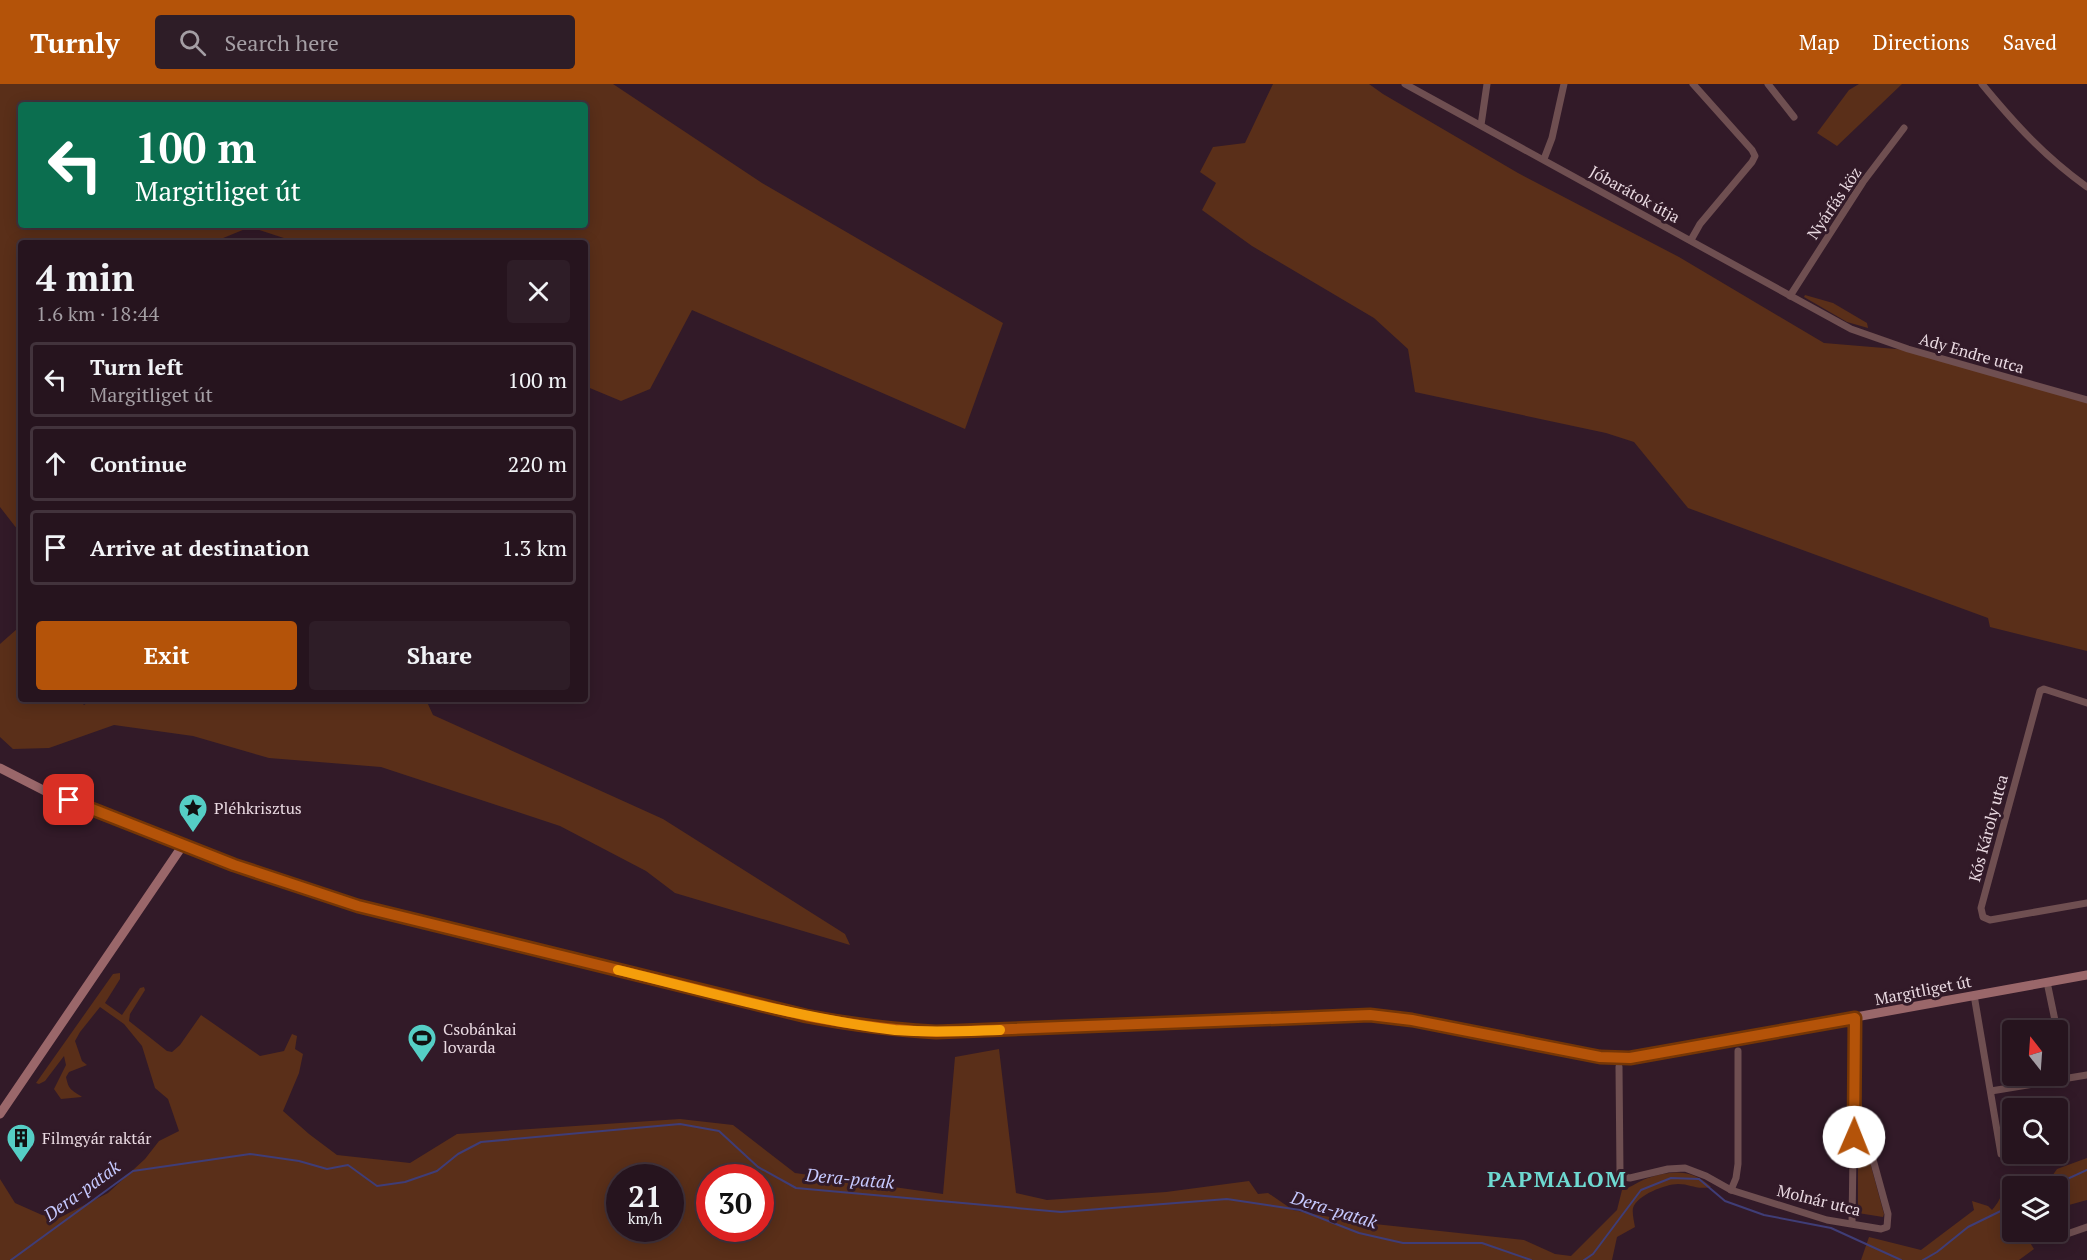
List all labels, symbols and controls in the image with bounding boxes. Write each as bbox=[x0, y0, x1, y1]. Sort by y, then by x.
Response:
search box bbox=[155, 15, 575, 69]
text: Turnly bbox=[30, 24, 119, 61]
icon: search bbox=[176, 26, 209, 59]
text: Search here bbox=[224, 28, 339, 57]
text: Map bbox=[1799, 28, 1840, 56]
text: Directions bbox=[1873, 28, 1970, 56]
text: Saved bbox=[2003, 28, 2057, 56]
text: 100 m bbox=[135, 119, 256, 175]
icon: left bbox=[36, 126, 114, 204]
street label: Jóbarátok útja bbox=[1586, 160, 1684, 228]
street label: Nyárfás köz bbox=[1802, 162, 1866, 244]
text: Margitliget út bbox=[135, 173, 301, 209]
text: 4 min bbox=[36, 254, 134, 301]
button: close bbox=[507, 260, 570, 323]
text: 1.6 km · 18:44 bbox=[36, 300, 159, 327]
street label: Ady Endre utca bbox=[1917, 328, 2027, 378]
text: Turn left bbox=[90, 352, 183, 381]
icon: left bbox=[39, 363, 72, 396]
text: 100 m bbox=[507, 365, 567, 394]
text: Margitliget út bbox=[90, 381, 213, 408]
icon: ahead bbox=[39, 447, 72, 480]
text: Continue bbox=[90, 449, 187, 478]
text: 220 m bbox=[507, 449, 567, 478]
icon: arrive bbox=[39, 531, 72, 564]
text: Arrive at destination bbox=[90, 533, 309, 562]
text: 1.3 km bbox=[502, 533, 567, 562]
button: Exit bbox=[36, 621, 297, 690]
button: Share bbox=[309, 621, 570, 690]
street label: Kós Károly utca bbox=[1963, 772, 2013, 884]
pin bbox=[43, 774, 94, 825]
icon: arrive bbox=[52, 783, 85, 816]
place icon: Pléhkrisztus bbox=[177, 792, 209, 834]
place label: Pléhkrisztus bbox=[214, 797, 302, 819]
street label: Margitliget út bbox=[1873, 970, 1973, 1010]
place label: Csobánkai lovarda bbox=[443, 1018, 517, 1058]
north arrow bbox=[2002, 1020, 2068, 1086]
map controls bbox=[2002, 1020, 2068, 1242]
sports icon: Csobánkai lovarda bbox=[406, 1022, 438, 1064]
button: search bbox=[2002, 1098, 2068, 1164]
position arrow bbox=[1822, 1105, 1886, 1169]
building icon: Filmgyár raktár bbox=[5, 1122, 37, 1164]
place label: Filmgyár raktár bbox=[42, 1127, 152, 1149]
water label: Dera-patak bbox=[38, 1154, 125, 1227]
water label: Dera-patak bbox=[804, 1162, 896, 1194]
speed limit sign: 30 bbox=[696, 1164, 774, 1242]
district label: PAPMALOM bbox=[1487, 1164, 1627, 1193]
text: 21 bbox=[628, 1176, 662, 1216]
button: layers bbox=[2002, 1176, 2068, 1242]
street label: Molnár utca bbox=[1775, 1179, 1863, 1221]
water label: Dera-patak bbox=[1287, 1184, 1381, 1234]
text: km/h bbox=[628, 1208, 662, 1228]

